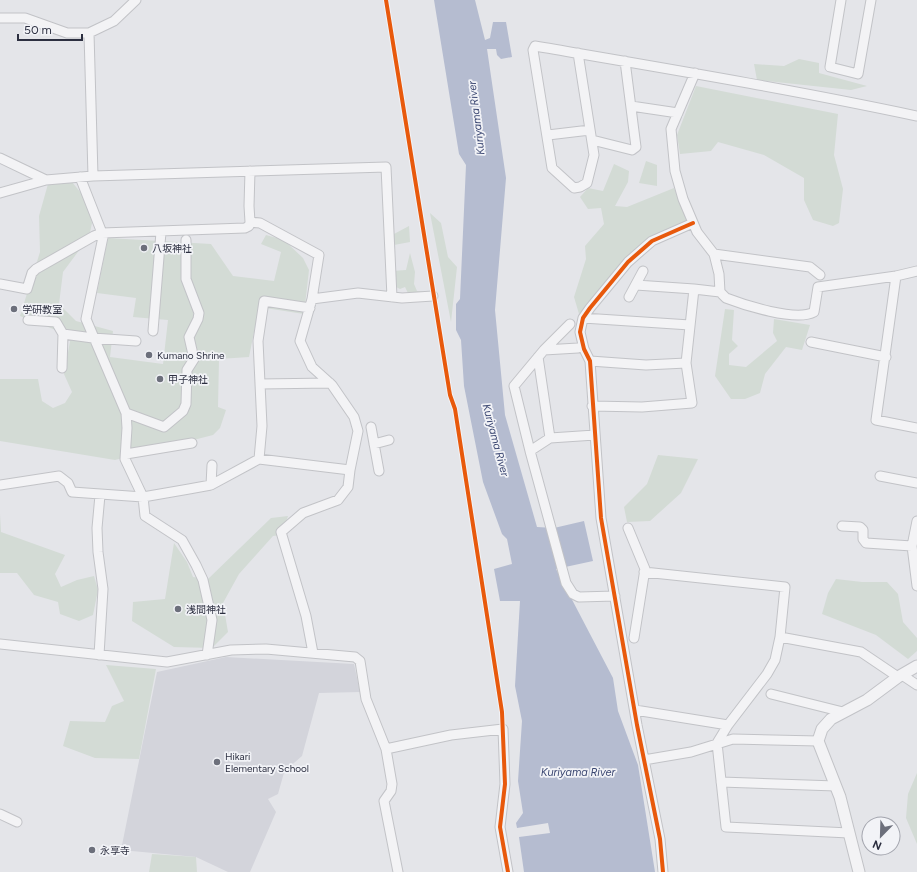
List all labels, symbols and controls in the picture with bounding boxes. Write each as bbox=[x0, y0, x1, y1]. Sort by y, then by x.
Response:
scale bar bbox=[18, 16, 82, 42]
text: 50 m bbox=[24, 23, 52, 37]
water label: Kuriyama River bbox=[465, 79, 487, 156]
place label: 八坂神社 bbox=[152, 242, 192, 255]
marker: 八坂神社 bbox=[139, 243, 149, 253]
place label: 学研教室 bbox=[22, 303, 62, 316]
marker: 学研教室 bbox=[9, 304, 19, 314]
place label: Kumano Shrine bbox=[157, 349, 225, 362]
marker: Kumano Shrine bbox=[144, 350, 154, 360]
place label: 甲子神社 bbox=[168, 373, 208, 386]
marker: 甲子神社 bbox=[155, 374, 165, 384]
water label: Kuriyama River bbox=[480, 402, 512, 479]
place label: 浅間神社 bbox=[186, 603, 226, 616]
marker: 浅間神社 bbox=[173, 604, 183, 614]
place label: Hikari Elementary School bbox=[225, 750, 309, 775]
marker: Hikari Elementary School bbox=[212, 757, 222, 767]
water label: Kuriyama River bbox=[541, 766, 617, 779]
north arrow bbox=[861, 816, 901, 856]
text: N bbox=[871, 837, 884, 852]
place label: 永享寺 bbox=[100, 844, 130, 857]
marker: 永享寺 bbox=[87, 845, 97, 855]

